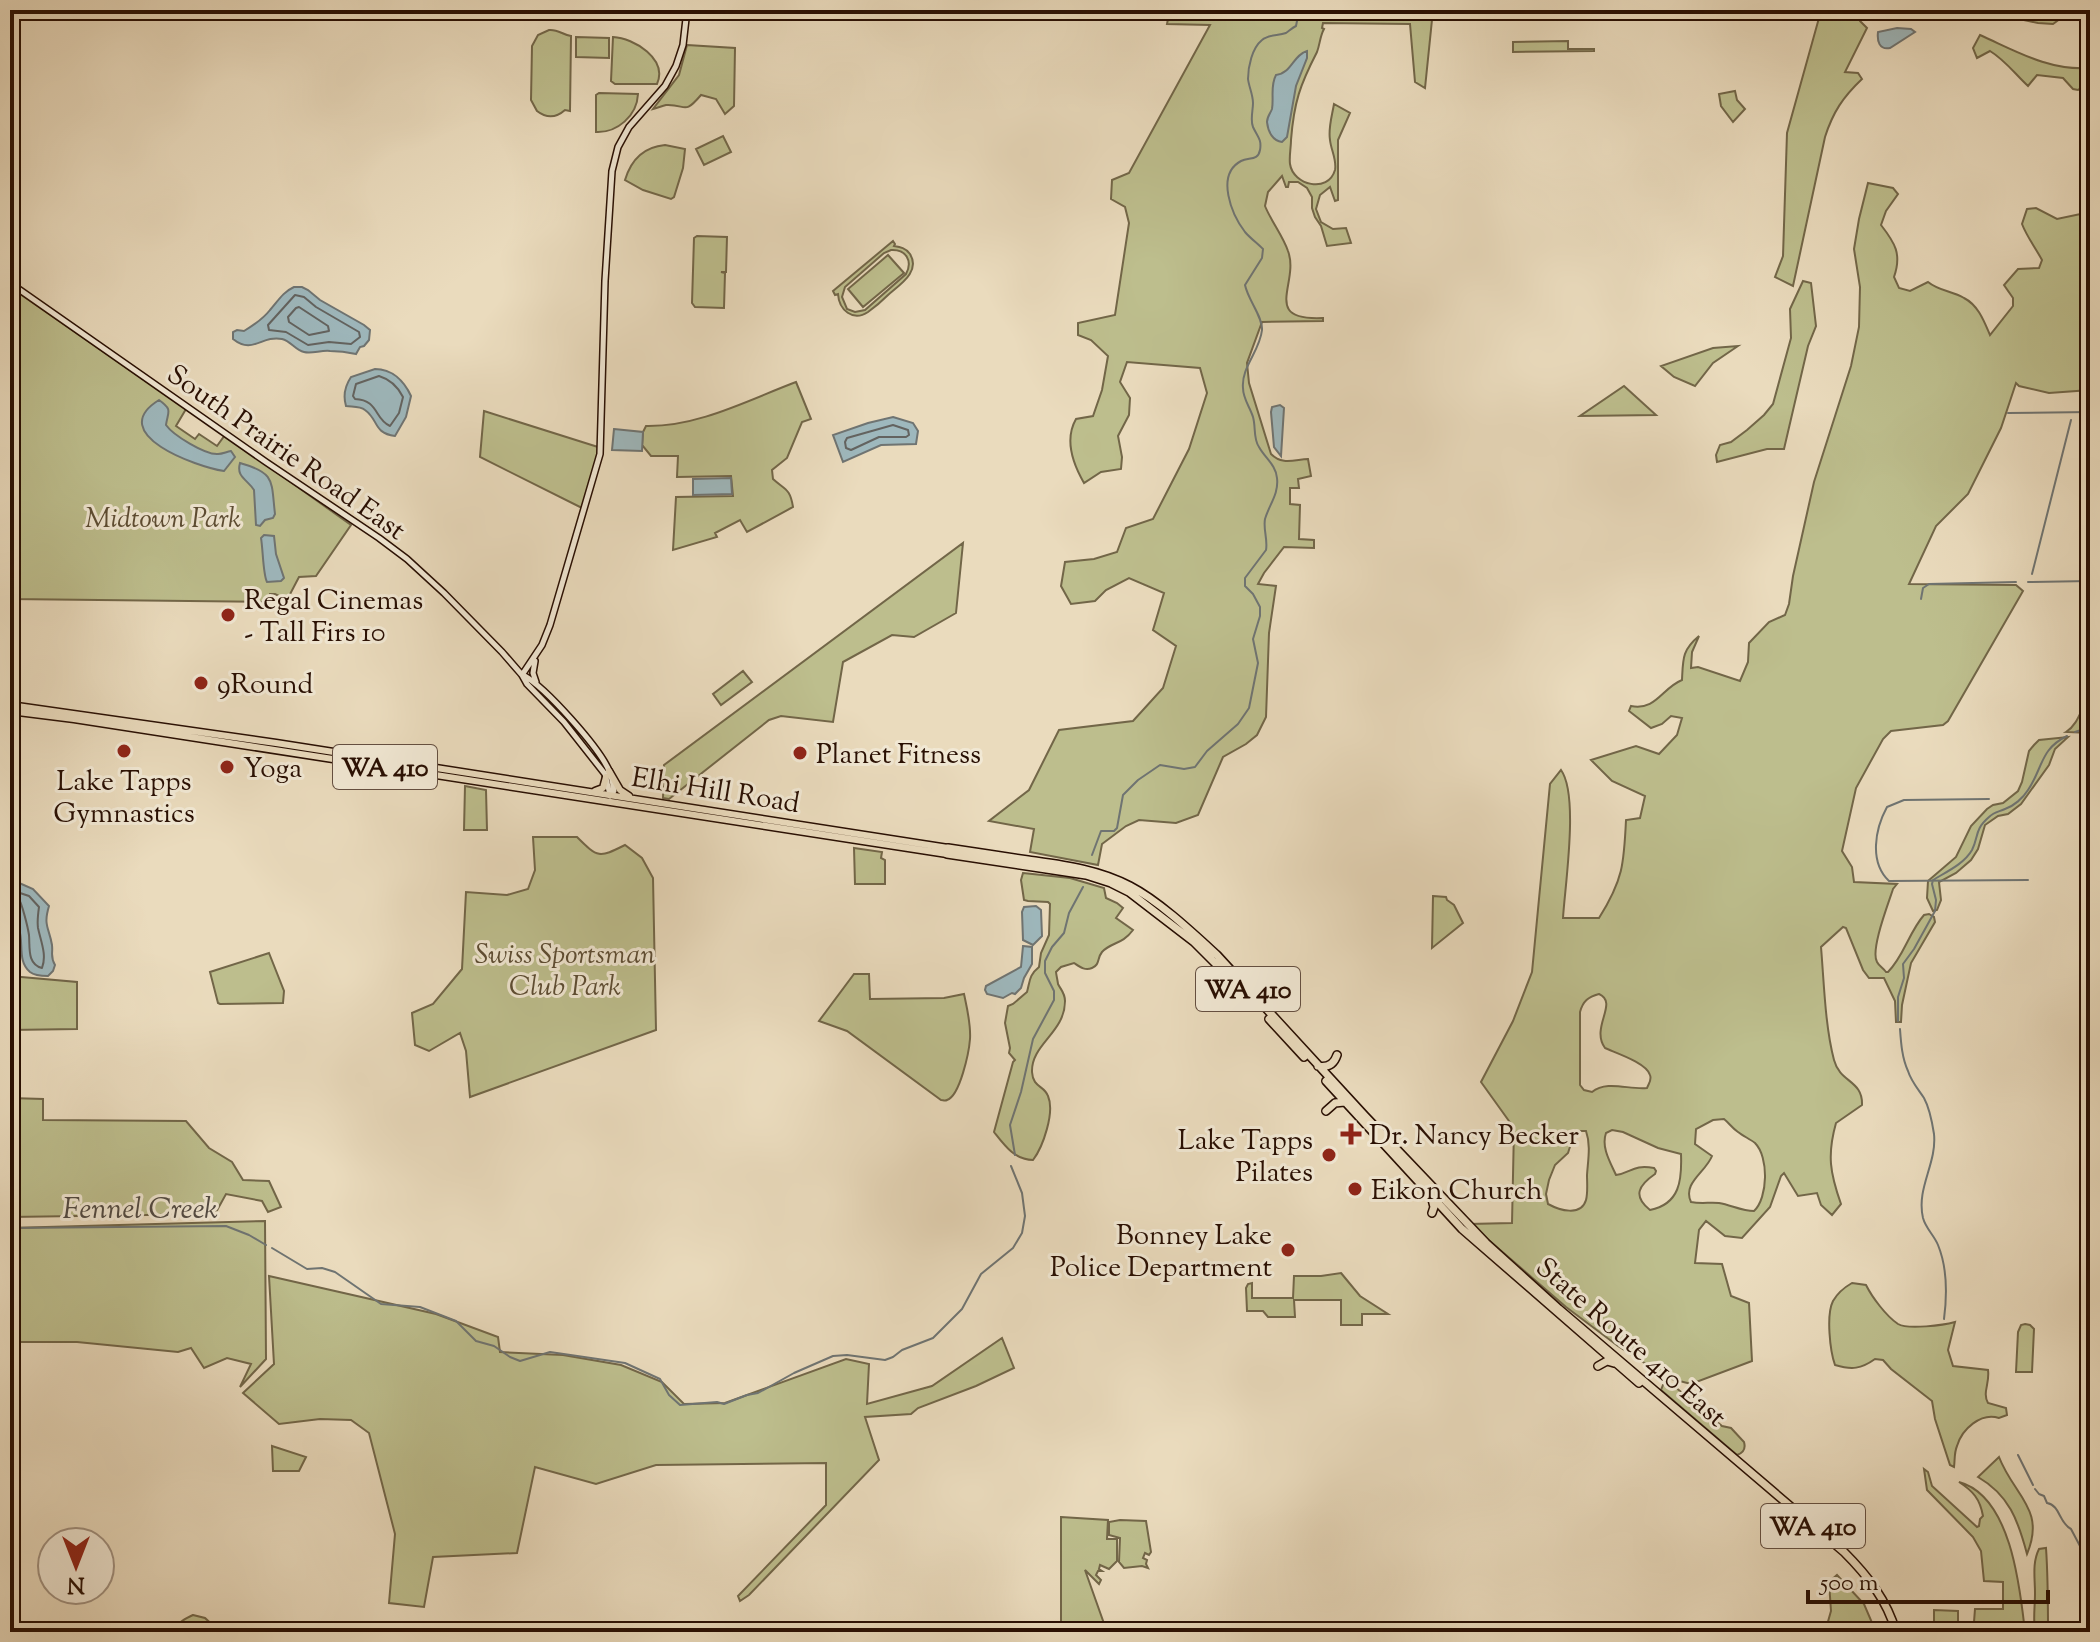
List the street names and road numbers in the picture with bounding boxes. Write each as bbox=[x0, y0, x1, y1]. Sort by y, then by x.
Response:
street label: South Prairie Road East bbox=[158, 356, 413, 551]
road number: WA 410 bbox=[333, 745, 437, 789]
street label: Elhi Hill Road bbox=[629, 759, 803, 825]
road number: WA 410 bbox=[1196, 967, 1300, 1011]
street label: State Route 410 East bbox=[1526, 1249, 1735, 1438]
road number: WA 410 bbox=[1761, 1504, 1865, 1548]

